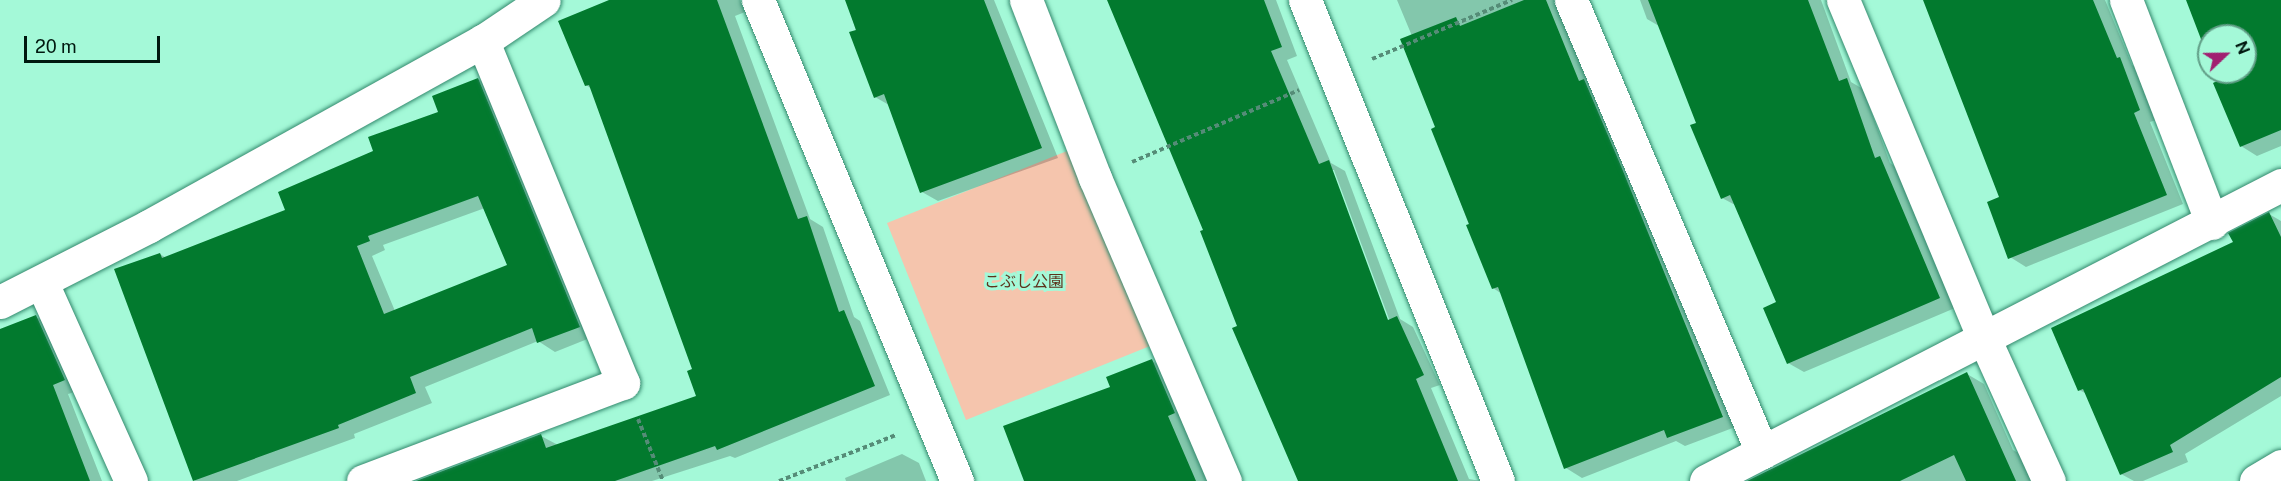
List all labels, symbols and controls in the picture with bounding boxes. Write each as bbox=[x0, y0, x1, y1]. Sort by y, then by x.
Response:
scale bar bbox=[27, 24, 164, 62]
north arrow bbox=[2197, 24, 2257, 84]
text: 20 m bbox=[35, 36, 77, 57]
text: N bbox=[2231, 38, 2253, 57]
park label: こぶし公園 bbox=[984, 272, 1064, 292]

